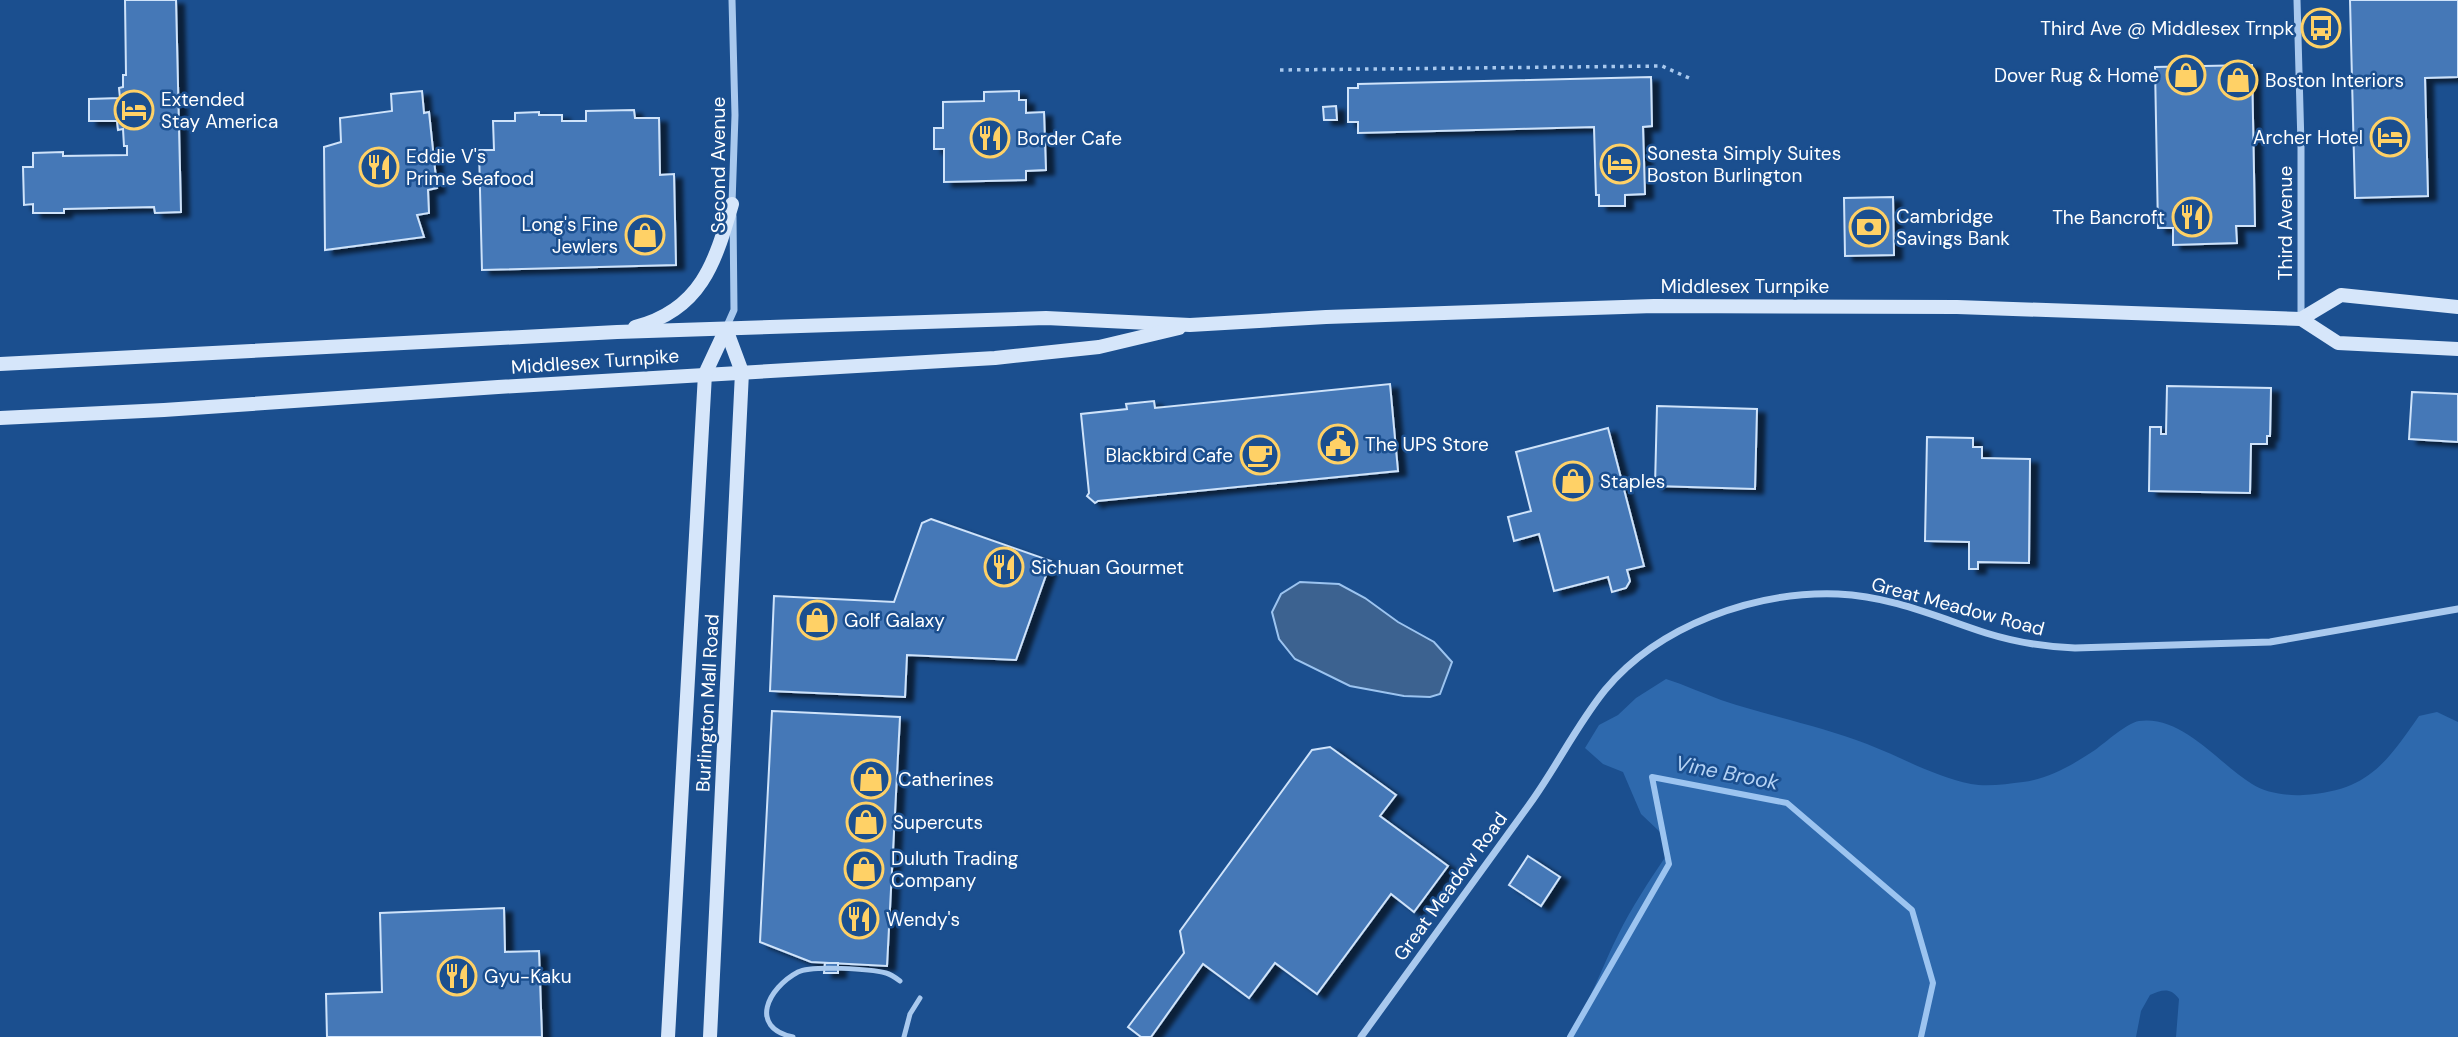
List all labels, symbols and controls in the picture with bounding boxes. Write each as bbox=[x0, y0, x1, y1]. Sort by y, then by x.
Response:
bus stop icon: Third Ave @ Middlesex Trnpk bbox=[2300, 7, 2342, 49]
place label: Third Ave @ Middlesex Trnpk bbox=[2040, 16, 2294, 41]
shop icon: Dover Rug & Home bbox=[2165, 54, 2207, 96]
shop icon: Boston Interiors bbox=[2217, 59, 2259, 101]
place label: Dover Rug & Home bbox=[1994, 63, 2159, 88]
place label: Boston Interiors bbox=[2265, 68, 2404, 93]
place label: Extended Stay America bbox=[161, 87, 278, 134]
hotel icon: Extended Stay America bbox=[113, 89, 155, 131]
street label: Second Avenue bbox=[706, 97, 731, 233]
hotel icon: Archer Hotel bbox=[2369, 116, 2411, 158]
restaurant icon: Border Cafe bbox=[969, 117, 1011, 159]
place label: Archer Hotel bbox=[2253, 125, 2363, 150]
place label: Border Cafe bbox=[1017, 126, 1122, 151]
place label: Sonesta Simply Suites Boston Burlington bbox=[1647, 141, 1841, 188]
hotel icon: Sonesta Simply Suites Boston Burlington bbox=[1599, 143, 1641, 185]
place label: Eddie V's Prime Seafood bbox=[406, 144, 534, 191]
restaurant icon: Eddie V's Prime Seafood bbox=[358, 146, 400, 188]
street label: Third Avenue bbox=[2273, 166, 2298, 280]
restaurant icon: The Bancroft bbox=[2171, 196, 2213, 238]
place label: Cambridge Savings Bank bbox=[1896, 204, 2010, 251]
place label: The Bancroft bbox=[2052, 205, 2165, 230]
bank icon: Cambridge Savings Bank bbox=[1848, 206, 1890, 248]
place label: Long's Fine Jewlers bbox=[522, 212, 618, 259]
shop icon: Long's Fine Jewlers bbox=[624, 214, 666, 256]
street label: Middlesex Turnpike bbox=[1661, 274, 1829, 299]
street label: Middlesex Turnpike bbox=[510, 343, 680, 380]
public building icon: The UPS Store bbox=[1317, 423, 1359, 465]
place label: The UPS Store bbox=[1365, 432, 1489, 457]
cafe icon: Blackbird Cafe bbox=[1239, 434, 1281, 476]
place label: Blackbird Cafe bbox=[1106, 443, 1233, 468]
shop icon: Staples bbox=[1552, 460, 1594, 502]
place label: Staples bbox=[1600, 469, 1665, 494]
restaurant icon: Sichuan Gourmet bbox=[983, 546, 1025, 588]
place label: Sichuan Gourmet bbox=[1031, 555, 1184, 580]
street label: Great Meadow Road bbox=[1869, 571, 2047, 642]
shop icon: Golf Galaxy bbox=[796, 599, 838, 641]
place label: Golf Galaxy bbox=[844, 608, 945, 633]
street label: Burlington Mall Road bbox=[690, 613, 725, 793]
water label: Vine Brook bbox=[1673, 749, 1781, 797]
shop icon: Catherines bbox=[850, 758, 892, 800]
place label: Catherines bbox=[898, 767, 994, 792]
shop icon: Supercuts bbox=[845, 801, 887, 843]
street label: Great Meadow Road bbox=[1388, 807, 1513, 966]
place label: Supercuts bbox=[893, 810, 983, 835]
place label: Duluth Trading Company bbox=[891, 846, 1019, 893]
shop icon: Duluth Trading Company bbox=[843, 848, 885, 890]
restaurant icon: Wendy's bbox=[838, 898, 880, 940]
place label: Wendy's bbox=[886, 907, 960, 932]
restaurant icon: Gyu-Kaku bbox=[436, 955, 478, 997]
place label: Gyu-Kaku bbox=[484, 964, 572, 989]

